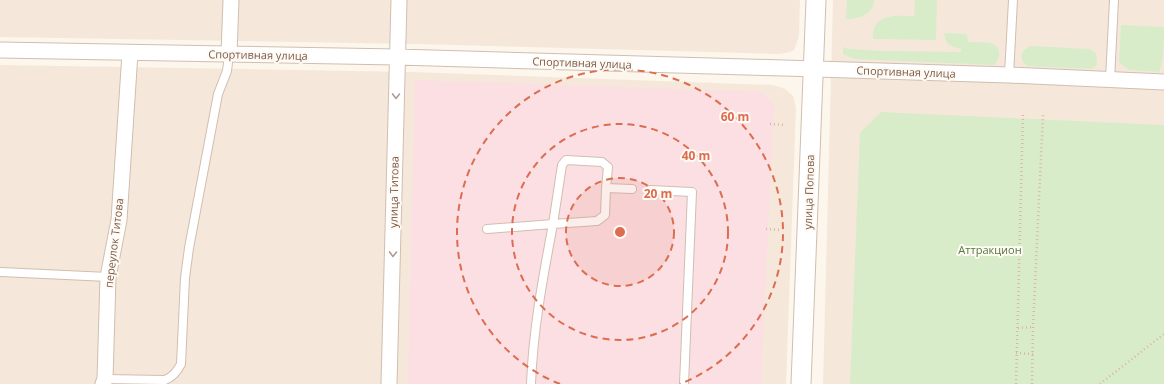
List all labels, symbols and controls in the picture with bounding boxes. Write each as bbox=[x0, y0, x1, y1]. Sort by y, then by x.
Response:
street label: Спортивная улица bbox=[208, 46, 308, 63]
street label: Спортивная улица bbox=[532, 53, 632, 72]
street label: Спортивная улица bbox=[856, 62, 956, 81]
one-way arrow bbox=[392, 93, 400, 99]
text: 60 m bbox=[721, 108, 749, 125]
text: 40 m bbox=[682, 147, 710, 164]
street label: улица Попова bbox=[800, 154, 817, 230]
street label: улица Титова bbox=[385, 156, 402, 228]
text: 20 m bbox=[644, 185, 672, 202]
street label: переулок Титова bbox=[101, 197, 126, 289]
centre of rings bbox=[613, 225, 627, 239]
park label: Аттракцион bbox=[958, 242, 1022, 257]
one-way arrow bbox=[388, 251, 397, 257]

